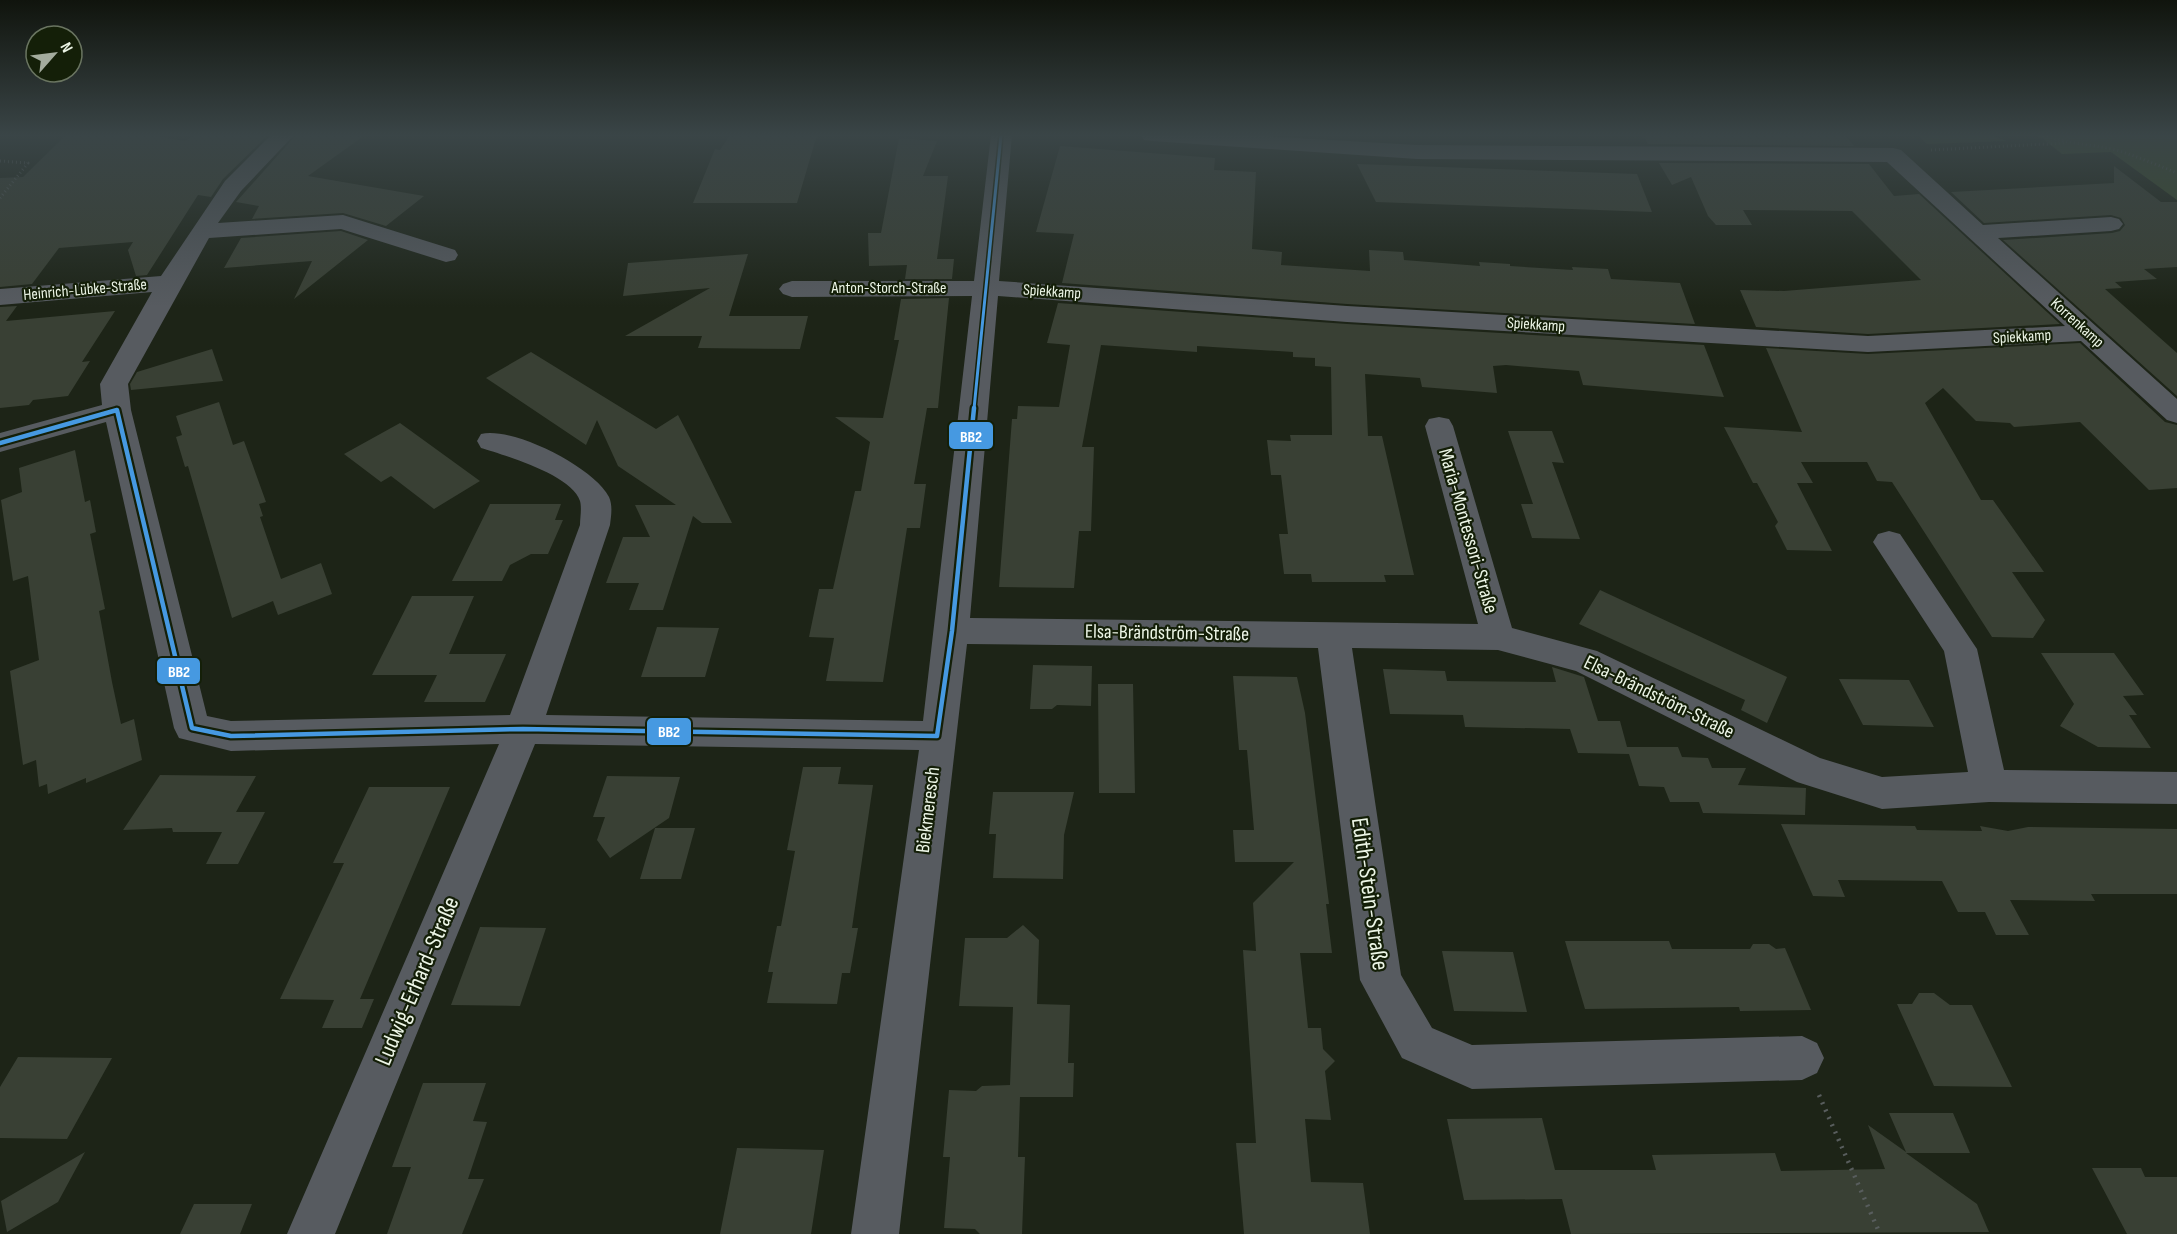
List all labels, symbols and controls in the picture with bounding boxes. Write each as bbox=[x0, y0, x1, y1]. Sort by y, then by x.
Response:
north arrow bbox=[24, 24, 84, 84]
text: N bbox=[56, 39, 76, 56]
street label: Heinrich-Lübke-Straße bbox=[23, 275, 147, 305]
street label: Anton-Storch-Straße bbox=[830, 279, 947, 298]
street label: Spiekkamp bbox=[1022, 280, 1082, 304]
street label: Korrenkamp bbox=[2046, 294, 2108, 352]
street label: Spiekkamp bbox=[1506, 313, 1566, 337]
street label: Spiekkamp bbox=[1992, 326, 2052, 348]
line badge: BB2 bbox=[948, 421, 994, 450]
text: BB2 bbox=[960, 428, 982, 447]
street label: Maria-Montessori-Straße bbox=[1433, 446, 1503, 616]
street label: Elsa-Brändström-Straße bbox=[1085, 620, 1249, 646]
street label: Elsa-Brändström-Straße bbox=[1580, 650, 1738, 744]
line badge: BB2 bbox=[156, 657, 201, 685]
text: BB2 bbox=[168, 663, 190, 682]
line badge: BB2 bbox=[646, 717, 692, 746]
text: BB2 bbox=[658, 723, 680, 742]
street label: Biekmeresch bbox=[911, 766, 945, 854]
street label: Edith-Stein-Straße bbox=[1345, 816, 1395, 972]
street label: Ludwig-Erhard-Straße bbox=[368, 892, 466, 1070]

